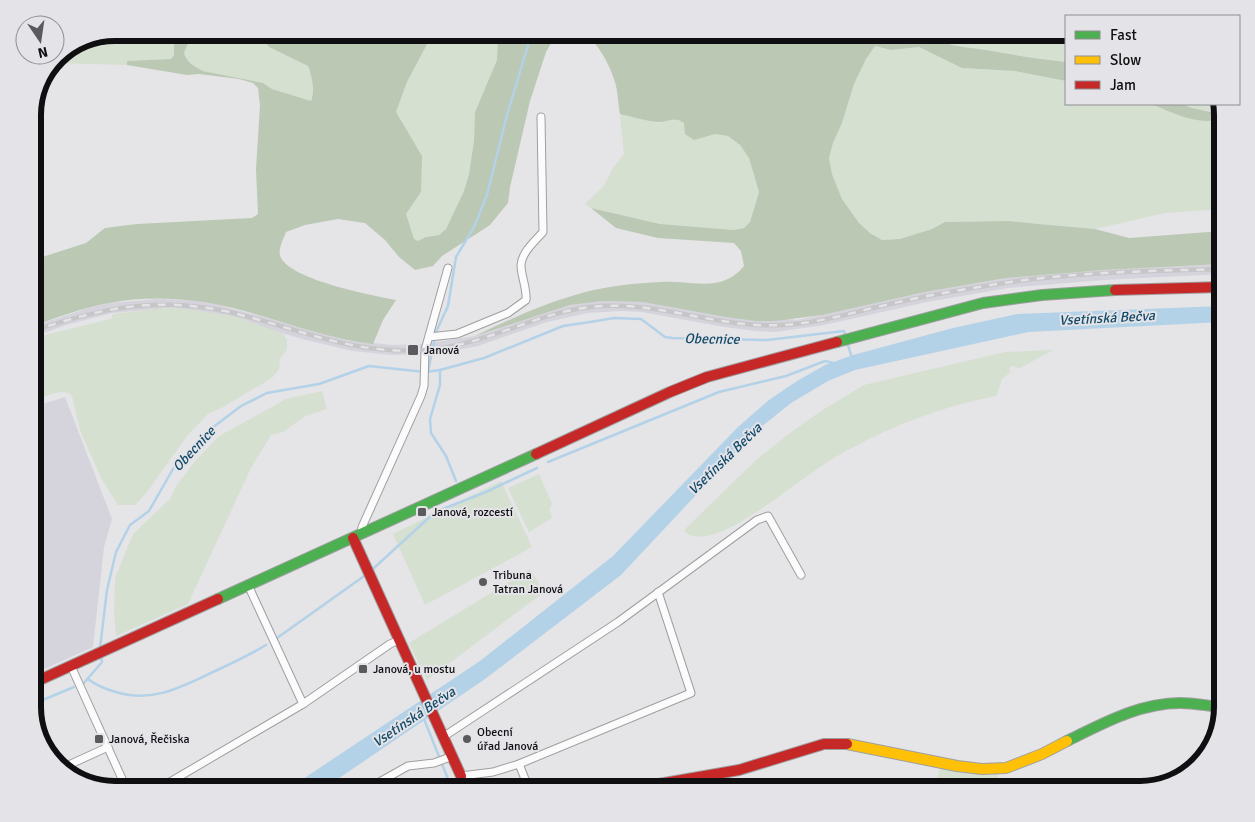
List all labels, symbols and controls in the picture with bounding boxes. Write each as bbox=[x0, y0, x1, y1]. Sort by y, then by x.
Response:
north arrow bbox=[15, 15, 65, 65]
legend bbox=[1065, 15, 1240, 105]
text: Fast bbox=[1110, 26, 1137, 44]
text: N bbox=[36, 43, 49, 62]
text: Slow bbox=[1110, 51, 1141, 69]
text: Jam bbox=[1110, 76, 1136, 94]
water label: Vsetínská Bečva bbox=[1059, 307, 1156, 329]
water label: Obecnice bbox=[684, 330, 741, 348]
marker: Janová bbox=[406, 343, 420, 357]
place label: Janová bbox=[424, 343, 459, 358]
water label: Vsetínská Bečva bbox=[685, 419, 766, 498]
water label: Obecnice bbox=[169, 422, 220, 475]
place label: Janová, rozcestí bbox=[432, 505, 514, 520]
marker: Janová, rozcestí bbox=[416, 506, 428, 518]
place label: Tribuna Tatran Janová bbox=[493, 568, 563, 597]
marker: Tribuna Tatran Janová bbox=[477, 576, 489, 588]
place label: Janová, u mostu bbox=[373, 662, 455, 677]
marker: Janová, u mostu bbox=[357, 663, 369, 675]
water label: Vsetínská Bečva bbox=[369, 683, 459, 751]
place label: Obecní úřad Janová bbox=[477, 725, 538, 754]
place label: Janová, Řečiska bbox=[109, 732, 190, 747]
marker: Janová, Řečiska bbox=[93, 733, 105, 745]
marker: Obecní úřad Janová bbox=[461, 733, 473, 745]

